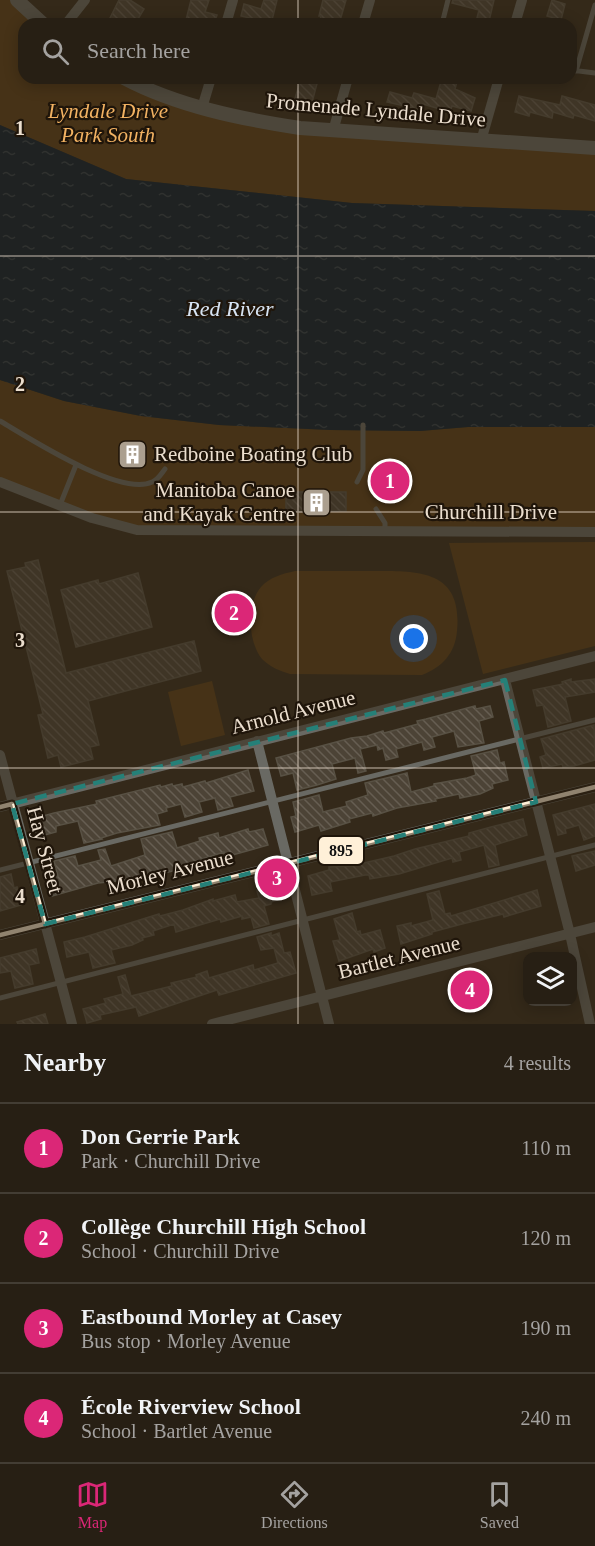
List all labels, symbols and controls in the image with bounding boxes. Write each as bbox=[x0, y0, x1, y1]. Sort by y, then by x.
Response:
search box bbox=[18, 18, 577, 84]
icon: search bbox=[39, 35, 72, 68]
text: Search here bbox=[87, 38, 190, 63]
street label: Promenade Lyndale Drive bbox=[265, 88, 487, 132]
park label: Lyndale Drive Park South bbox=[47, 99, 168, 147]
text: 1 bbox=[15, 117, 25, 139]
water label: Red River bbox=[185, 296, 274, 321]
text: 2 bbox=[15, 373, 25, 395]
building icon: Redboine Boating Club bbox=[117, 438, 149, 470]
place label: Redboine Boating Club bbox=[154, 442, 352, 466]
pin: 1 bbox=[370, 458, 410, 504]
place label: Manitoba Canoe and Kayak Centre bbox=[143, 478, 295, 526]
building icon: Manitoba Canoe and Kayak Centre bbox=[300, 486, 332, 518]
street label: Churchill Drive bbox=[425, 500, 557, 524]
pin: 2 bbox=[214, 590, 254, 636]
your location bbox=[399, 624, 428, 653]
text: 3 bbox=[15, 629, 25, 651]
street label: Arnold Avenue bbox=[228, 685, 358, 739]
street label: Hay Street bbox=[22, 804, 68, 896]
line badge: 895 bbox=[318, 836, 364, 865]
text: 895 bbox=[329, 842, 353, 859]
street label: Morley Avenue bbox=[104, 845, 236, 899]
pin: 3 bbox=[258, 856, 296, 900]
text: 4 bbox=[15, 885, 25, 907]
street label: Bartlet Avenue bbox=[335, 930, 463, 984]
map controls bbox=[523, 952, 577, 1006]
button: layers bbox=[523, 952, 577, 1006]
pin: 4 bbox=[450, 968, 490, 1012]
text: Nearby bbox=[24, 1048, 106, 1077]
text: 4 results bbox=[504, 1052, 571, 1074]
text: Don Gerrie Park bbox=[81, 1124, 240, 1149]
text: 1 bbox=[39, 1137, 49, 1159]
text: 110 m bbox=[521, 1137, 571, 1159]
text: Park · Churchill Drive bbox=[81, 1150, 260, 1172]
text: Collège Churchill High School bbox=[81, 1214, 366, 1239]
text: 2 bbox=[39, 1227, 49, 1249]
text: 120 m bbox=[520, 1227, 571, 1249]
text: School · Churchill Drive bbox=[81, 1240, 279, 1262]
text: Eastbound Morley at Casey bbox=[81, 1304, 342, 1329]
text: 3 bbox=[39, 1317, 49, 1339]
text: 190 m bbox=[520, 1317, 571, 1339]
text: Bus stop · Morley Avenue bbox=[81, 1330, 291, 1352]
text: École Riverview School bbox=[81, 1394, 301, 1419]
text: 4 bbox=[39, 1407, 49, 1429]
text: 240 m bbox=[520, 1407, 571, 1429]
text: School · Bartlet Avenue bbox=[81, 1420, 272, 1442]
tab: Map bbox=[76, 1478, 109, 1532]
tab: Directions bbox=[261, 1478, 328, 1532]
tab: Saved bbox=[480, 1478, 519, 1532]

